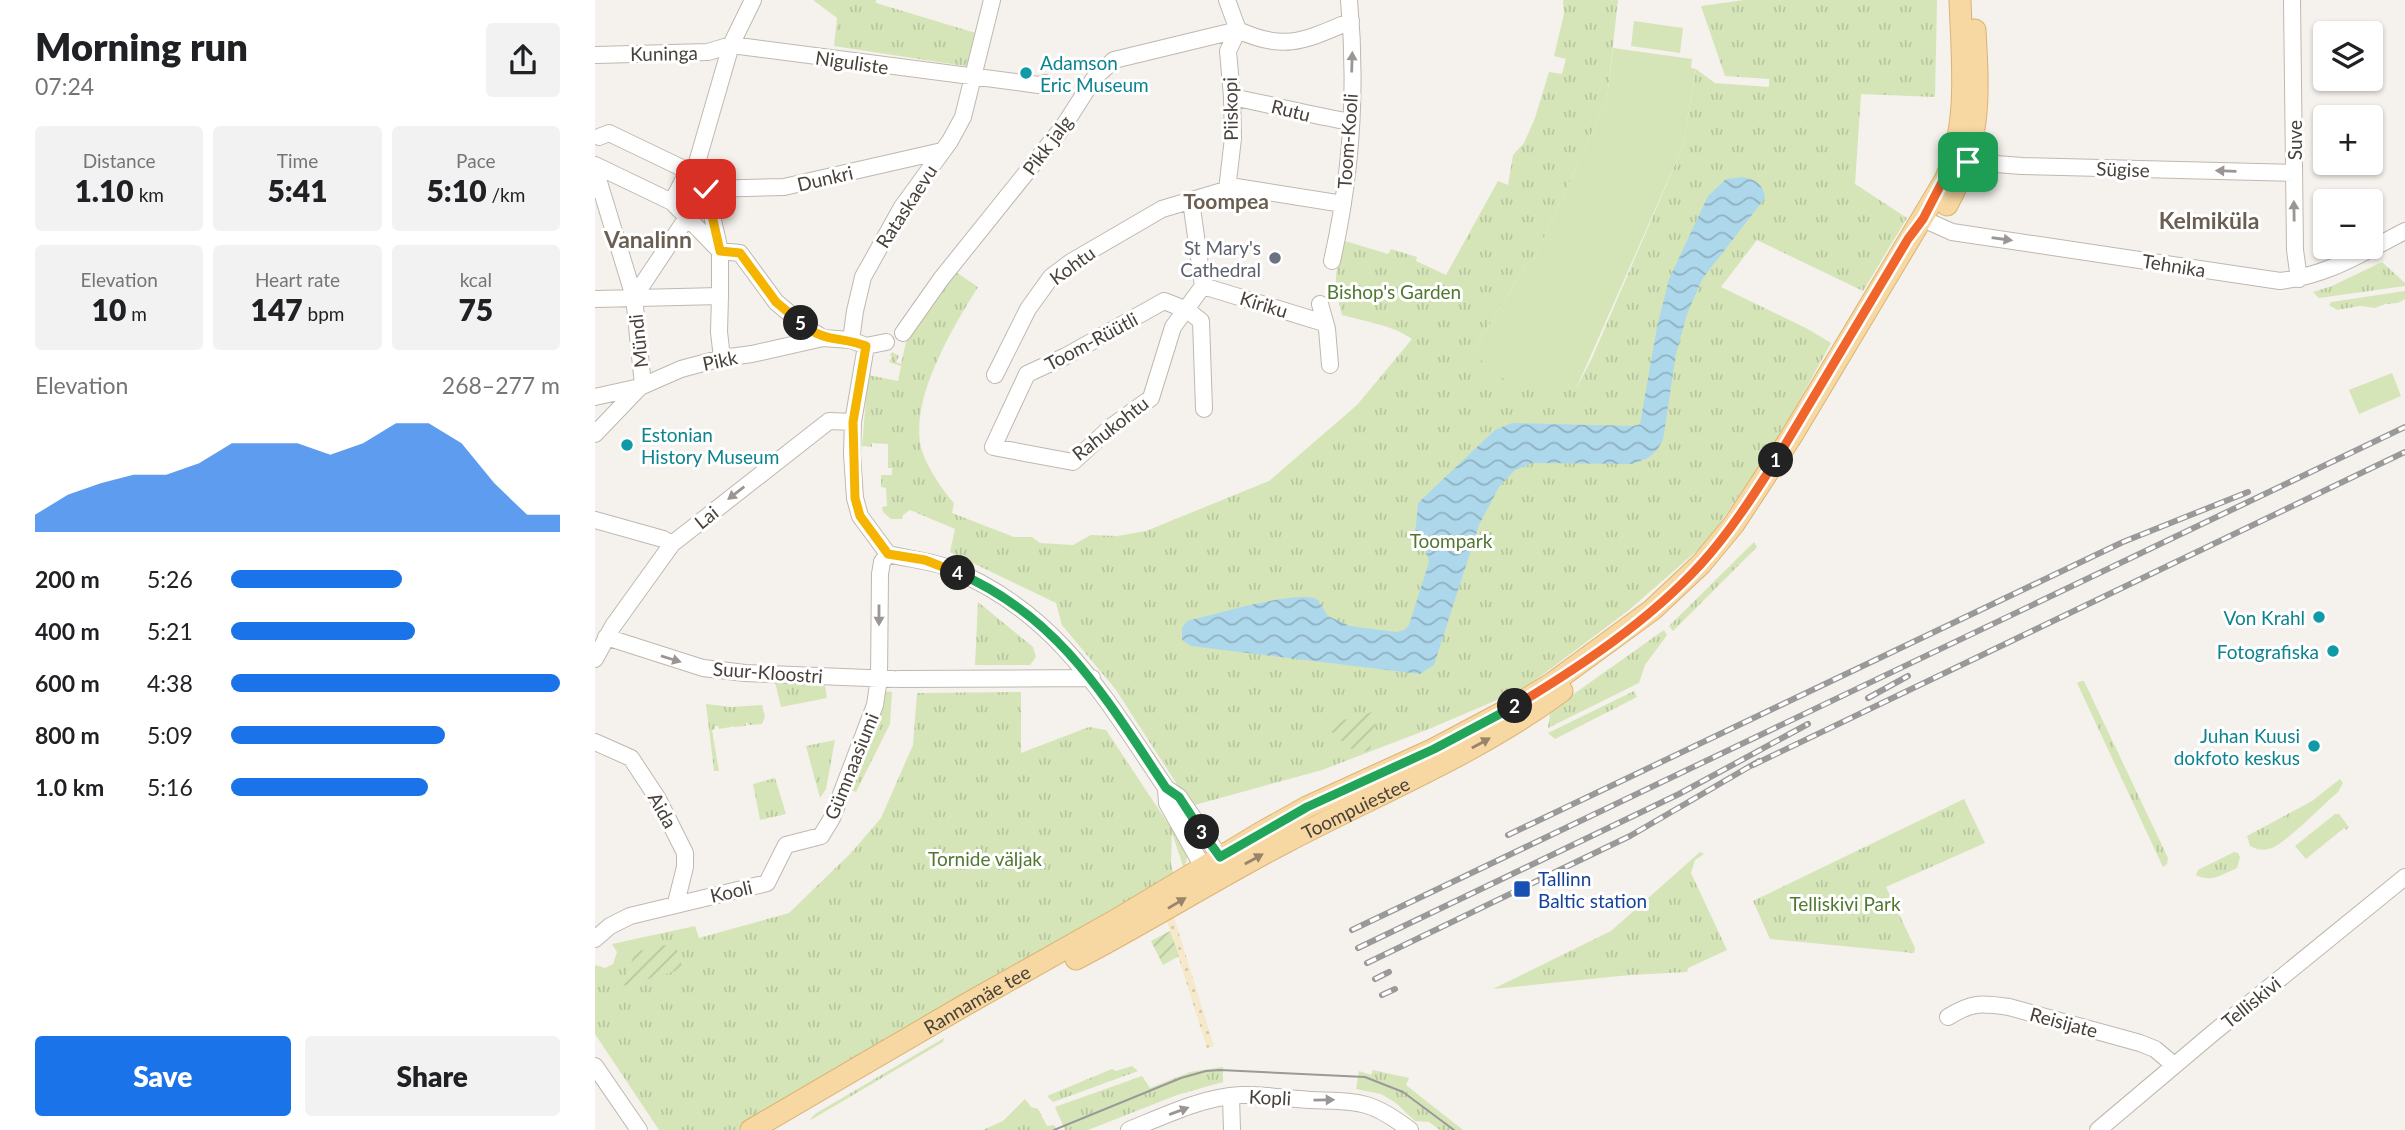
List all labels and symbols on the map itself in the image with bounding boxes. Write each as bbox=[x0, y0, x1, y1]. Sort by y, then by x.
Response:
street label: Kuninga bbox=[630, 41, 698, 65]
street label: Niguliste bbox=[814, 45, 890, 79]
place label: Adamson Eric Museum bbox=[1040, 51, 1149, 96]
one-way arrow bbox=[1347, 51, 1358, 73]
marker: Adamson Eric Museum bbox=[1018, 65, 1034, 81]
street label: Piiskopi bbox=[1218, 77, 1242, 141]
street label: Toom-Kooli bbox=[1332, 93, 1362, 189]
street label: Rutu bbox=[1269, 94, 1313, 126]
street label: Pikk jalg bbox=[1017, 111, 1077, 179]
street label: Suve bbox=[2283, 120, 2306, 160]
pin bbox=[1938, 132, 1998, 192]
street label: Sügise bbox=[2096, 157, 2150, 181]
pin bbox=[676, 159, 736, 219]
street label: Dunkri bbox=[795, 160, 855, 196]
street label: Rataskaevu bbox=[871, 160, 941, 252]
one-way arrow bbox=[2214, 166, 2236, 177]
district label: Toompea bbox=[1183, 188, 1269, 213]
one-way arrow bbox=[2289, 200, 2300, 222]
district label: Kelmiküla bbox=[2159, 206, 2259, 234]
district label: Vanalinn bbox=[603, 225, 692, 253]
one-way arrow bbox=[1991, 234, 2013, 245]
place label: St Mary's Cathedral bbox=[1180, 236, 1261, 281]
street label: Kohtu bbox=[1045, 241, 1099, 289]
street label: Tehnika bbox=[2141, 249, 2207, 281]
marker: St Mary's Cathedral bbox=[1267, 250, 1283, 266]
park label: Bishop's Garden bbox=[1327, 280, 1461, 303]
street label: Kiriku bbox=[1237, 286, 1291, 322]
pin: 5 bbox=[783, 306, 819, 340]
street label: Toom-Rüütli bbox=[1041, 307, 1141, 375]
street label: Mündi bbox=[624, 313, 652, 369]
street label: Pikk bbox=[700, 345, 740, 375]
street label: Rahukohtu bbox=[1067, 391, 1153, 465]
place label: Estonian History Museum bbox=[641, 423, 779, 468]
marker: Estonian History Museum bbox=[619, 437, 635, 453]
pin: 1 bbox=[1759, 442, 1793, 477]
one-way arrow bbox=[728, 485, 746, 500]
street label: Lai bbox=[690, 501, 722, 533]
park label: Toompark bbox=[1410, 529, 1493, 552]
pin: 4 bbox=[941, 556, 975, 590]
one-way arrow bbox=[873, 604, 885, 626]
place label: Von Krahl bbox=[2223, 606, 2305, 629]
marker: Von Krahl bbox=[2311, 609, 2327, 625]
place label: Fotografiska bbox=[2217, 640, 2319, 663]
marker: Fotografiska bbox=[2325, 643, 2341, 659]
one-way arrow bbox=[660, 654, 681, 665]
street label: Suur-Kloostri bbox=[712, 657, 824, 687]
pin: 2 bbox=[1497, 688, 1532, 724]
street label: Gümnaasiumi bbox=[819, 709, 883, 823]
place label: Juhan Kuusi dokfoto keskus bbox=[2174, 724, 2300, 769]
one-way arrow bbox=[1471, 737, 1490, 749]
marker: Juhan Kuusi dokfoto keskus bbox=[2306, 738, 2322, 754]
street label: Toompuiestee bbox=[1298, 771, 1413, 843]
street label: Aida bbox=[644, 788, 682, 832]
pin: 3 bbox=[1185, 814, 1219, 850]
park label: Tornide väljak bbox=[928, 847, 1042, 870]
one-way arrow bbox=[1244, 854, 1264, 866]
place label: Tallinn Baltic station bbox=[1538, 867, 1647, 912]
street label: Kooli bbox=[708, 875, 754, 907]
marker: Tallinn Baltic station bbox=[1512, 879, 1532, 899]
park label: Telliskivi Park bbox=[1789, 892, 1901, 915]
one-way arrow bbox=[1168, 896, 1187, 909]
street label: Rannamäe tee bbox=[919, 959, 1034, 1038]
street label: Telliskivi bbox=[2217, 971, 2285, 1033]
street label: Reisijate bbox=[2028, 1002, 2100, 1042]
street label: Kopli bbox=[1248, 1084, 1292, 1110]
one-way arrow bbox=[1313, 1094, 1335, 1105]
one-way arrow bbox=[1169, 1105, 1190, 1116]

